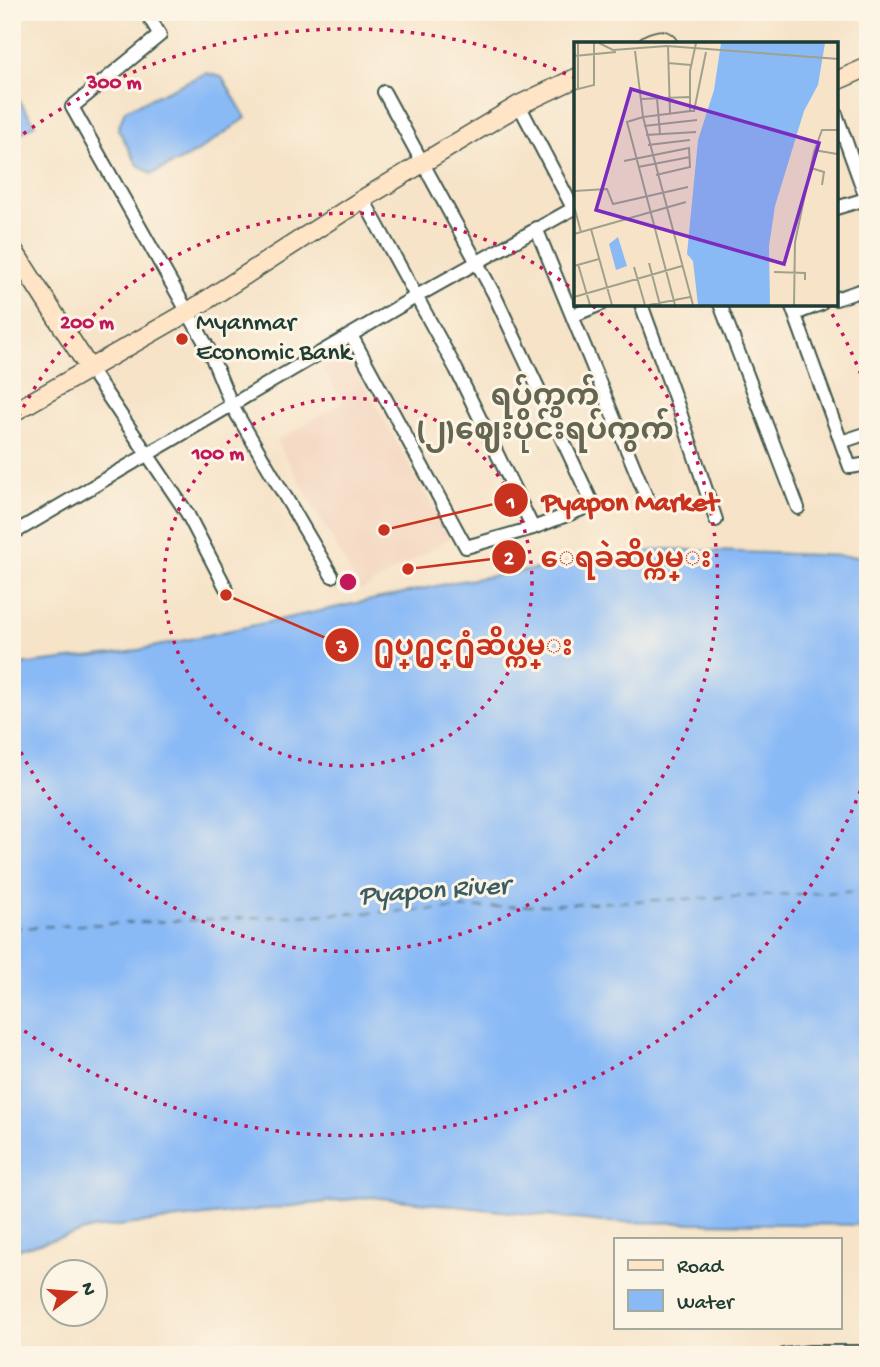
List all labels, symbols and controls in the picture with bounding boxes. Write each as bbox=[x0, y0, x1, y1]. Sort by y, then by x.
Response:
inset map bbox=[574, 42, 838, 306]
text: 300 m bbox=[86, 72, 141, 97]
place label: Myanmar Economic Bank bbox=[196, 309, 354, 370]
text: 200 m bbox=[60, 312, 114, 337]
marker: Myanmar Economic Bank bbox=[174, 331, 190, 347]
district label: ရပ်ကွက် (၂)ဈေးပိုင်းရပ်ကွက် bbox=[416, 374, 674, 453]
text: 100 m bbox=[191, 443, 244, 468]
callout: Pyapon Market bbox=[493, 476, 733, 525]
text: Pyapon Market bbox=[540, 488, 721, 521]
text: 1 bbox=[506, 492, 515, 517]
callout: ေရခဲဆိပ္ကမ္း bbox=[491, 532, 725, 581]
text: ေရခဲဆိပ္ကမ္း bbox=[541, 538, 712, 581]
text: 2 bbox=[504, 548, 515, 573]
centre of rings bbox=[336, 570, 360, 594]
callout: ႐ုပ္႐ွင္႐ုံဆိပ္ကမ္း bbox=[324, 621, 587, 670]
text: ႐ုပ္႐ွင္႐ုံဆိပ္ကမ္း bbox=[373, 626, 573, 669]
text: 3 bbox=[336, 637, 348, 662]
water label: Pyapon River bbox=[358, 870, 515, 914]
legend bbox=[614, 1238, 842, 1328]
text: Road bbox=[677, 1256, 725, 1281]
north arrow bbox=[38, 1258, 108, 1328]
text: N bbox=[74, 1280, 100, 1298]
text: Water bbox=[677, 1292, 735, 1317]

